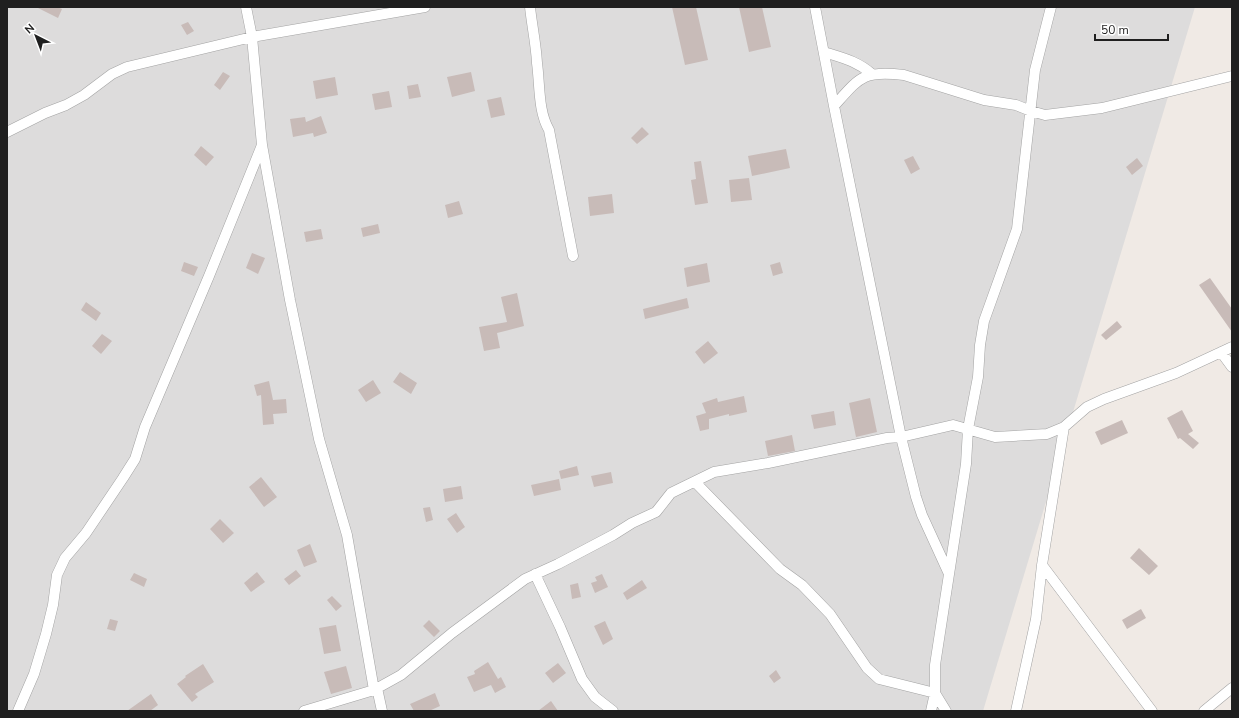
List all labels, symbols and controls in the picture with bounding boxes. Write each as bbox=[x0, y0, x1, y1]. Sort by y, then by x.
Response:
north arrow bbox=[16, 16, 56, 56]
scale bar bbox=[1095, 16, 1168, 42]
text: N bbox=[22, 21, 38, 37]
text: 50 m bbox=[1101, 22, 1129, 38]

